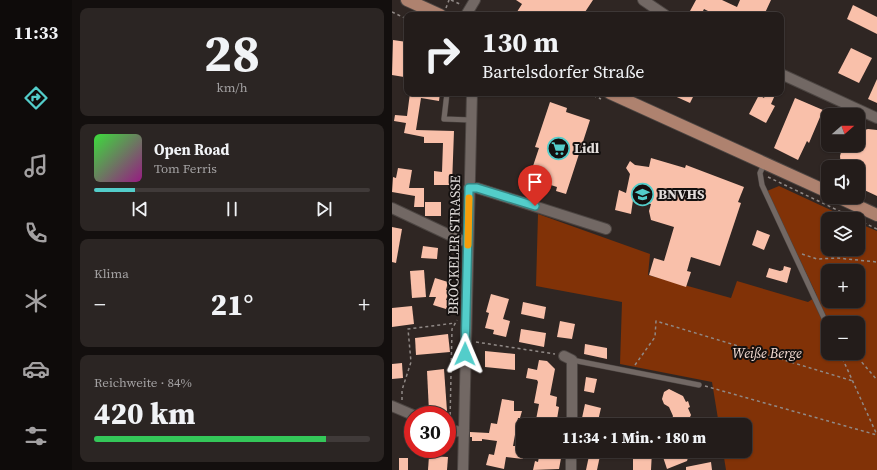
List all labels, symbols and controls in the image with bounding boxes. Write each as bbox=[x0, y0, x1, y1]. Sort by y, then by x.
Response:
text: 28 bbox=[204, 17, 260, 88]
text: 11:33 bbox=[14, 20, 58, 45]
text: 130 m bbox=[482, 23, 559, 61]
icon: right bbox=[416, 28, 468, 80]
text: Bartelsdorfer Straße bbox=[482, 59, 644, 84]
text: km/h bbox=[217, 79, 247, 96]
icon: directions bbox=[22, 84, 50, 112]
north arrow bbox=[821, 108, 865, 152]
map controls bbox=[821, 108, 865, 360]
supermarket icon: Lidl bbox=[546, 135, 572, 161]
place label: Lidl bbox=[574, 138, 600, 158]
text: Open Road bbox=[154, 139, 229, 160]
icon: music bbox=[22, 152, 50, 180]
text: Tom Ferris bbox=[154, 160, 217, 177]
button: sound bbox=[821, 160, 865, 204]
pin bbox=[518, 165, 552, 206]
icon: arrive bbox=[524, 171, 546, 193]
street label: BROCKELER STRASSE bbox=[443, 175, 465, 315]
school or university icon: BNVHS bbox=[629, 181, 655, 207]
place label: BNVHS bbox=[658, 184, 705, 204]
icon: previous bbox=[129, 198, 151, 220]
icon: pause bbox=[221, 198, 243, 220]
icon: next bbox=[313, 198, 335, 220]
button: layers bbox=[821, 212, 865, 256]
icon: phone bbox=[22, 219, 50, 247]
button: + bbox=[821, 264, 865, 308]
text: Klima bbox=[94, 265, 129, 282]
text: 21° bbox=[211, 284, 253, 325]
icon: climate bbox=[22, 287, 50, 315]
text: − bbox=[94, 289, 106, 319]
text: + bbox=[358, 289, 370, 319]
button: − bbox=[821, 316, 865, 360]
position arrow bbox=[444, 333, 486, 375]
park label: Weiße Berge bbox=[732, 343, 802, 363]
icon: car bbox=[22, 355, 50, 383]
text: Reichweite · 84% bbox=[94, 374, 192, 391]
text: 420 km bbox=[94, 393, 195, 434]
speed limit sign: 30 bbox=[404, 406, 456, 458]
icon: filters bbox=[22, 422, 50, 450]
text: 11:34 · 1 Min. · 180 m bbox=[562, 427, 706, 448]

